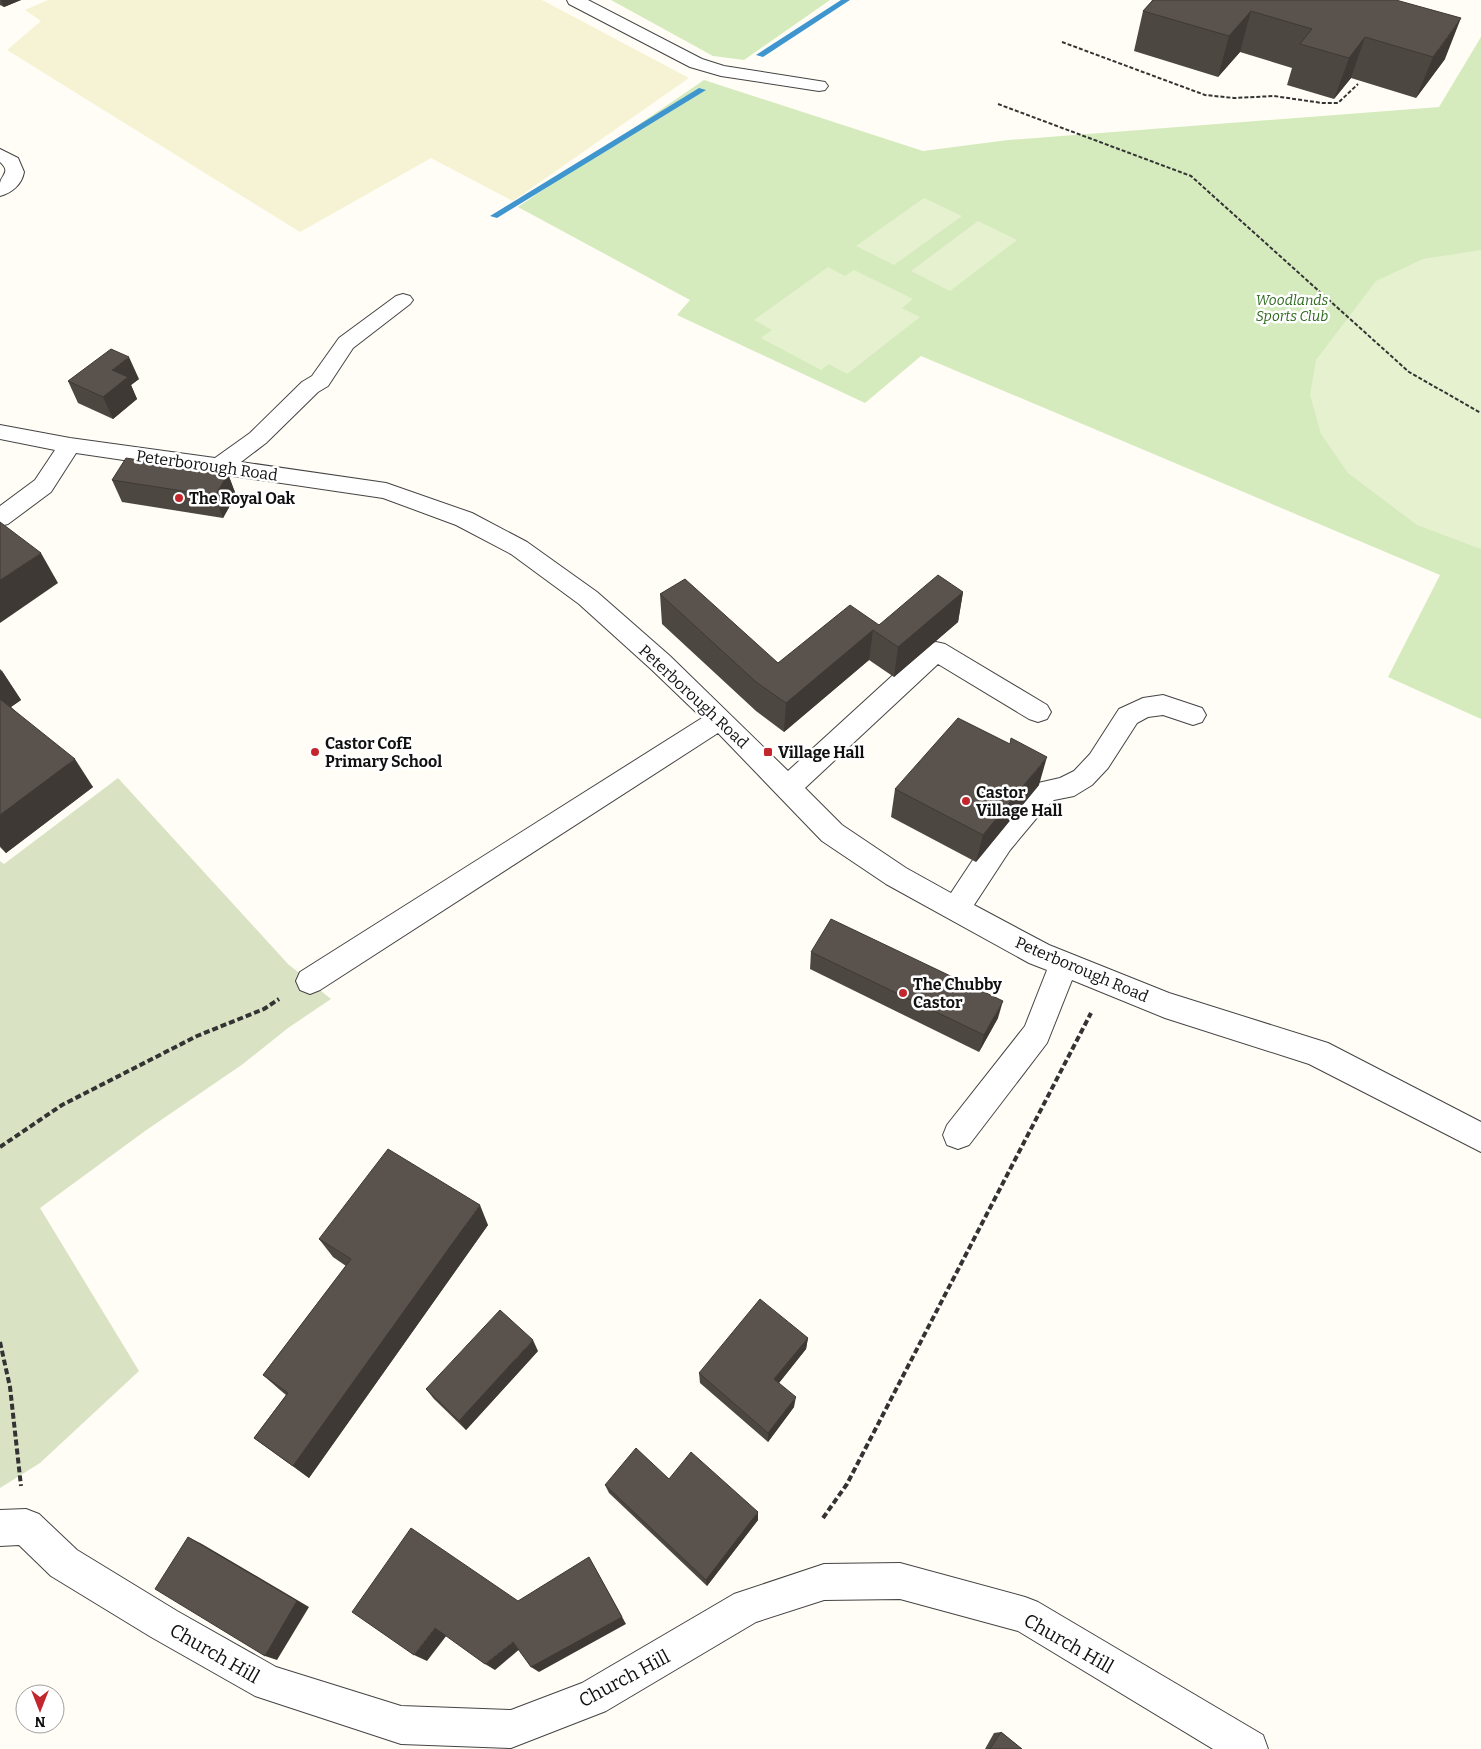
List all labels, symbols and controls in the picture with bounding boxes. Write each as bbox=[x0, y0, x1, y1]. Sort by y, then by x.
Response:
park label: Woodlands Sports Club bbox=[1256, 292, 1329, 325]
street label: Peterborough Road bbox=[135, 446, 280, 485]
place label: The Royal Oak bbox=[189, 489, 296, 508]
marker: The Royal Oak bbox=[173, 492, 185, 504]
street label: Peterborough Road bbox=[635, 641, 753, 752]
place label: Castor CofE Primary School bbox=[325, 734, 442, 771]
place label: Village Hall bbox=[778, 743, 865, 762]
marker: Castor CofE Primary School bbox=[309, 746, 321, 758]
marker: Village Hall bbox=[762, 746, 774, 758]
place label: Castor Village Hall bbox=[976, 783, 1063, 820]
marker: Castor Village Hall bbox=[960, 795, 972, 807]
street label: Peterborough Road bbox=[1012, 933, 1152, 1006]
place label: The Chubby Castor bbox=[913, 975, 1002, 1012]
marker: The Chubby Castor bbox=[897, 987, 909, 999]
street label: Church Hill bbox=[1020, 1608, 1118, 1678]
street label: Church Hill bbox=[166, 1618, 264, 1688]
street label: Church Hill bbox=[575, 1645, 674, 1712]
north arrow bbox=[15, 1684, 65, 1734]
text: N bbox=[34, 1713, 45, 1730]

